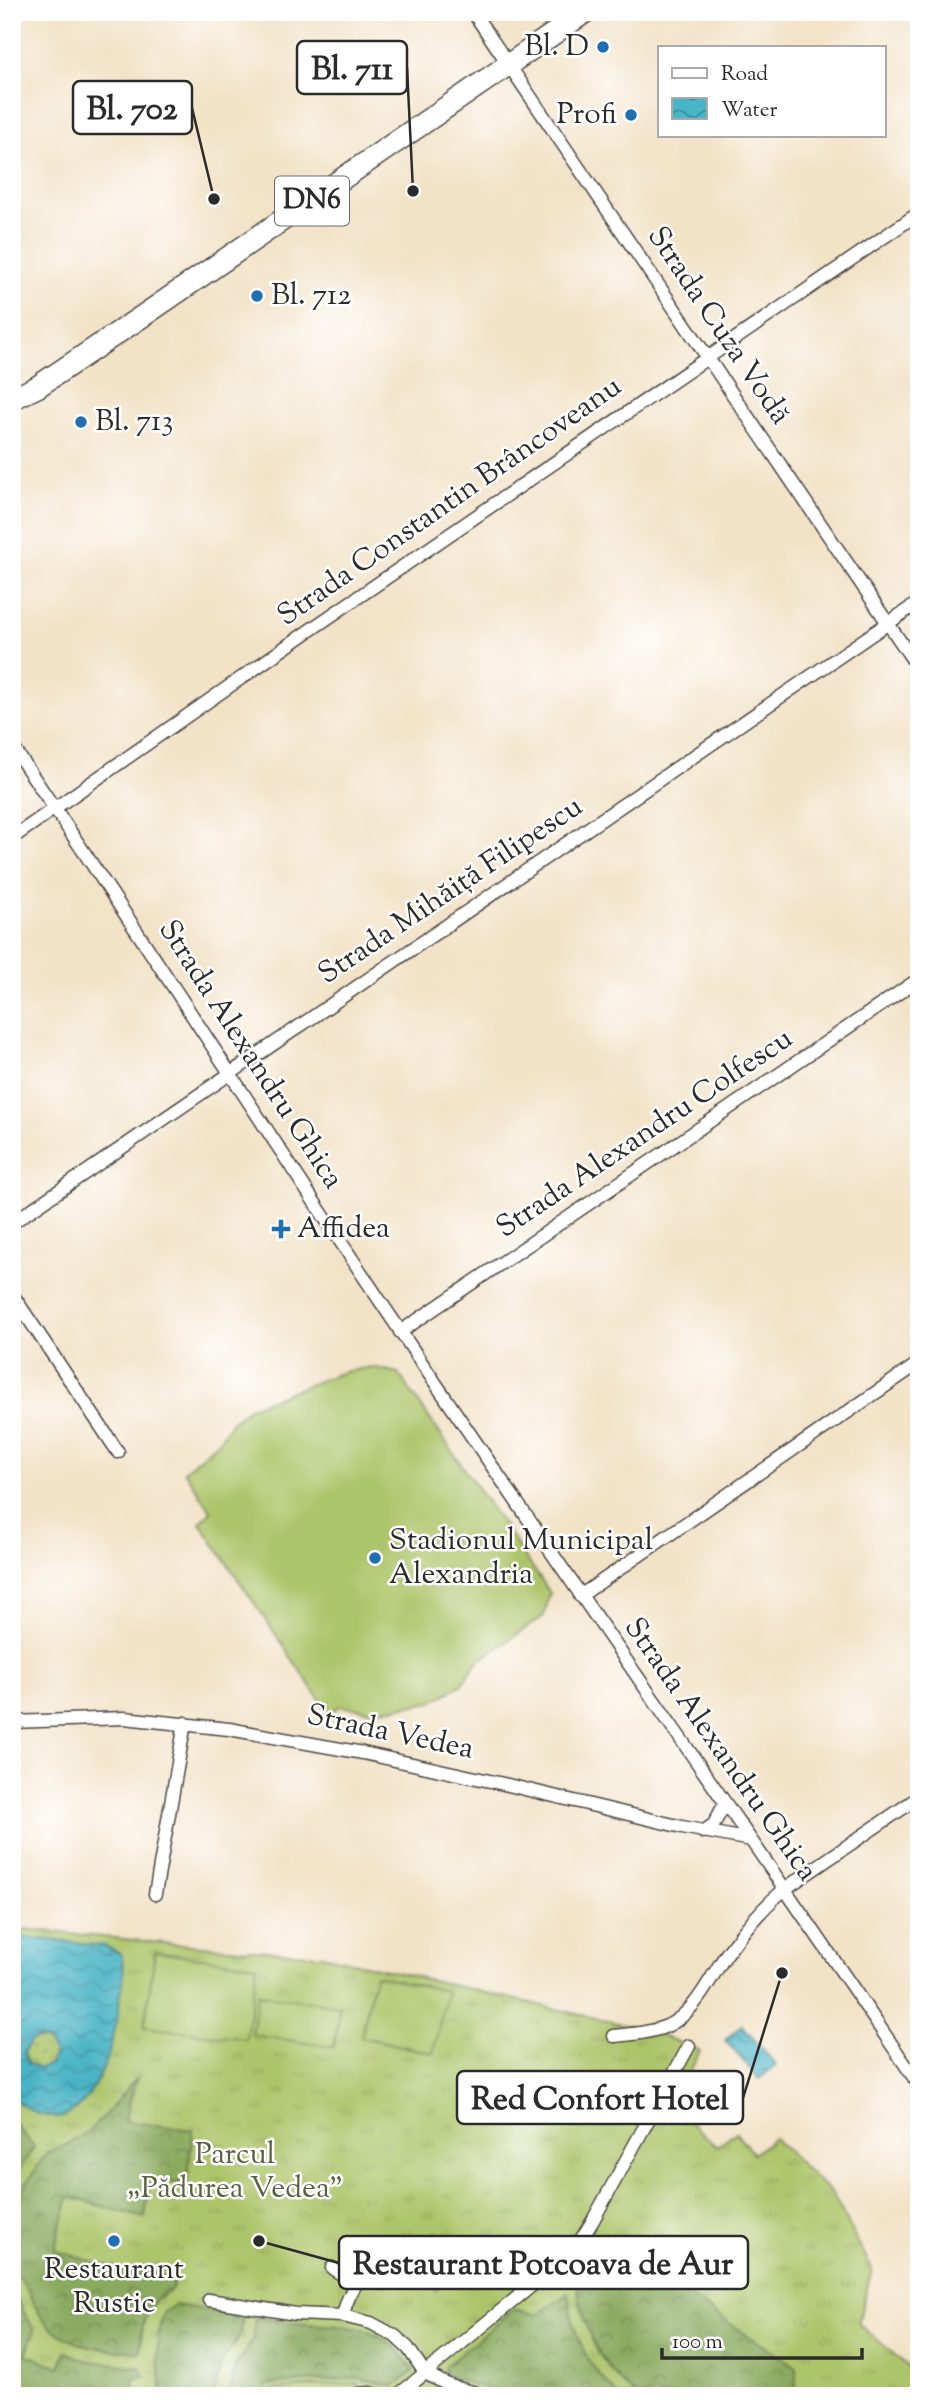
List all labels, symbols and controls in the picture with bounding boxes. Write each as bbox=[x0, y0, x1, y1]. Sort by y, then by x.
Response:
place label: Bl. D bbox=[524, 26, 589, 69]
marker: Bl. D bbox=[595, 39, 611, 55]
callout: Bl. 711 bbox=[297, 41, 407, 94]
legend bbox=[658, 46, 886, 136]
text: Bl. 711 bbox=[311, 48, 393, 94]
text: Road bbox=[721, 60, 768, 90]
callout: Bl. 702 bbox=[73, 81, 192, 134]
text: Bl. 702 bbox=[87, 88, 177, 134]
place label: Profi bbox=[557, 94, 617, 137]
text: Water bbox=[721, 96, 778, 126]
marker: Profi bbox=[623, 107, 639, 123]
road number: DN6 bbox=[275, 176, 349, 226]
street label: Strada Cuza Vodă bbox=[636, 218, 801, 434]
place label: Bl. 712 bbox=[271, 275, 351, 318]
marker: Bl. 712 bbox=[249, 288, 265, 304]
street label: Strada Constantin Brâncoveanu bbox=[269, 366, 631, 638]
place label: Bl. 713 bbox=[95, 401, 173, 444]
marker: Bl. 713 bbox=[73, 414, 89, 430]
street label: Strada Mihăiță Filipescu bbox=[310, 786, 592, 996]
street label: Strada Alexandru Ghica bbox=[147, 912, 353, 1198]
street label: Strada Alexandru Colfescu bbox=[488, 1018, 802, 1250]
place label: Affidea bbox=[297, 1208, 390, 1251]
marker: Affidea bbox=[271, 1219, 291, 1239]
place label: Stadionul Municipal Alexandria bbox=[389, 1520, 653, 1597]
marker: Stadionul Municipal Alexandria bbox=[367, 1550, 383, 1566]
street label: Strada Alexandru Ghica bbox=[613, 1609, 828, 1891]
street label: Strada Vedea bbox=[303, 1694, 478, 1772]
callout: Red Confort Hotel bbox=[457, 2071, 743, 2124]
text: Red Confort Hotel bbox=[471, 2078, 729, 2124]
park label: Parcul „Pădurea Vedea” bbox=[127, 2134, 343, 2211]
marker: Restaurant Rustic bbox=[106, 2233, 122, 2249]
callout: Restaurant Potcoava de Aur bbox=[339, 2236, 748, 2289]
text: Restaurant Potcoava de Aur bbox=[353, 2243, 734, 2289]
place label: Restaurant Rustic bbox=[44, 2249, 184, 2326]
scale bar bbox=[662, 2317, 861, 2361]
text: 100 m bbox=[672, 2328, 723, 2358]

